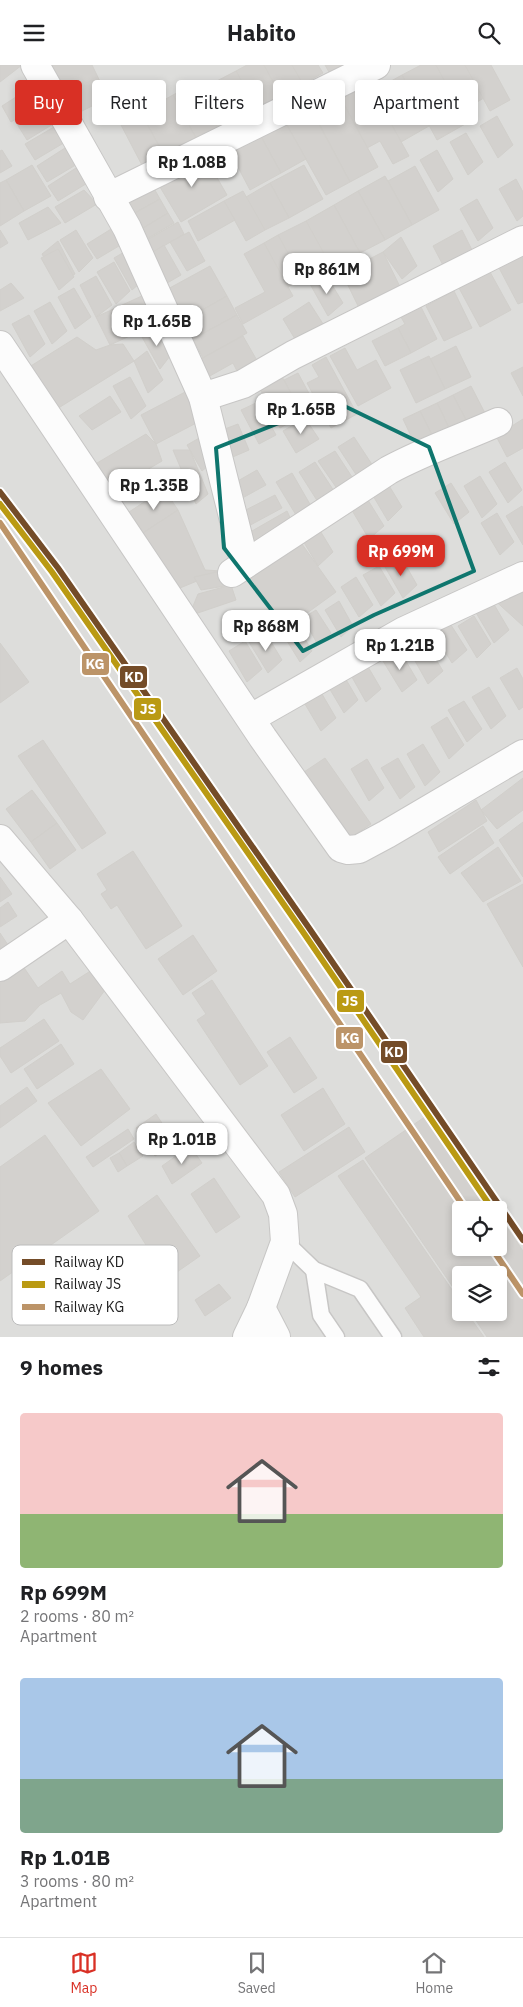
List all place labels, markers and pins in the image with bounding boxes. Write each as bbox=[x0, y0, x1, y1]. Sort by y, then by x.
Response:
pin: Rp 1.08B bbox=[140, 145, 244, 188]
pin: Rp 861M bbox=[281, 253, 373, 295]
pin: Rp 1.65B bbox=[105, 305, 209, 347]
pin: Rp 1.65B bbox=[249, 393, 353, 435]
pin: Rp 1.35B bbox=[102, 469, 206, 511]
pin: Rp 699M bbox=[355, 535, 447, 577]
pin: Rp 868M bbox=[220, 609, 312, 652]
pin: Rp 1.21B bbox=[348, 629, 452, 671]
pin: Rp 1.01B bbox=[130, 1123, 234, 1165]

